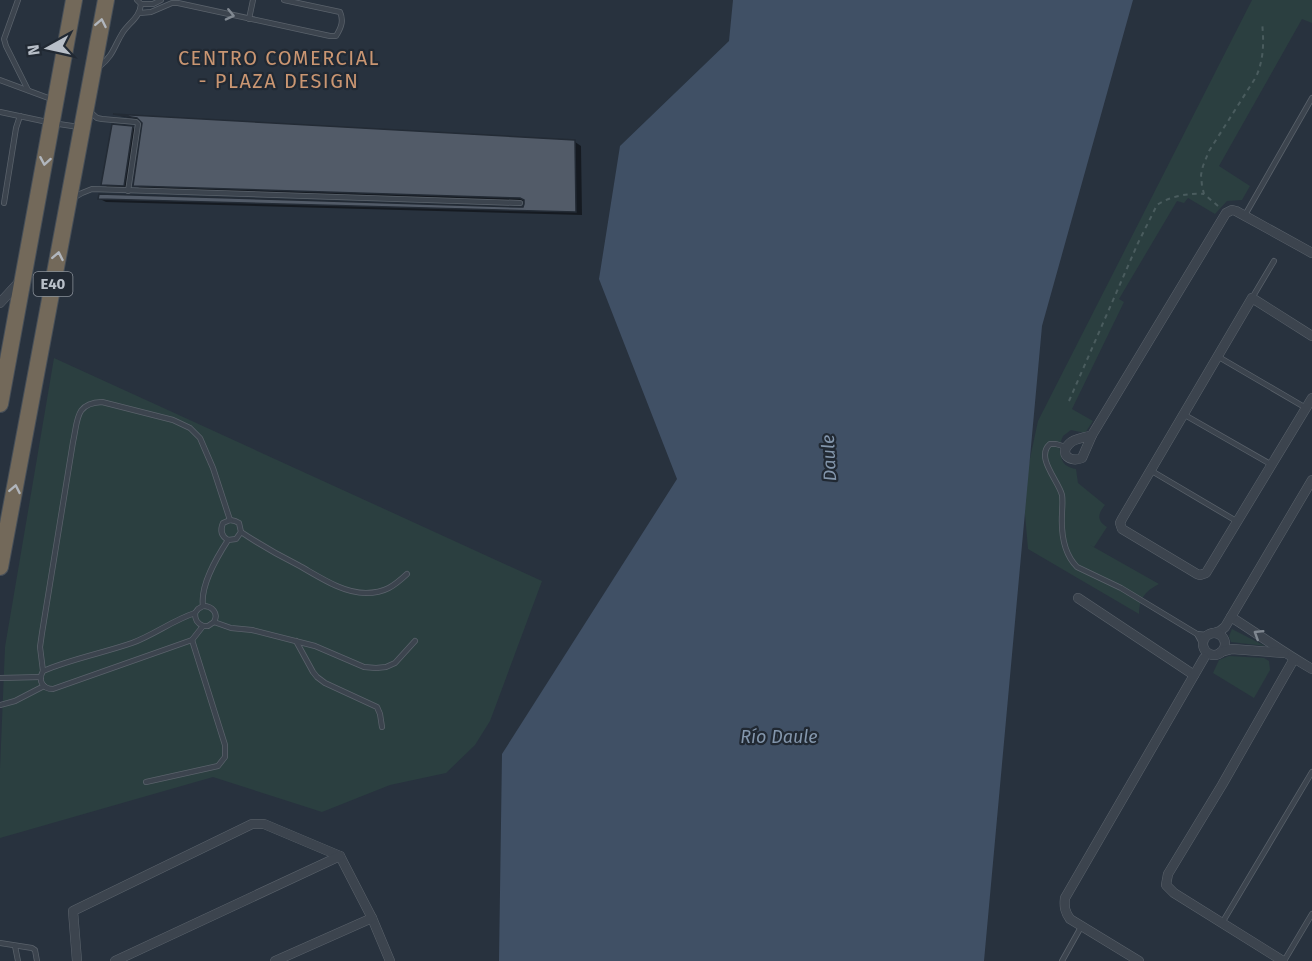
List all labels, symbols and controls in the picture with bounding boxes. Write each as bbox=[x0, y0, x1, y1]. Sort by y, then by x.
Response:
one-way arrow bbox=[225, 8, 235, 21]
north arrow bbox=[18, 18, 78, 78]
one-way arrow bbox=[95, 19, 107, 28]
text: N bbox=[23, 43, 44, 57]
district label: CENTRO COMERCIAL - PLAZA DESIGN bbox=[178, 46, 380, 93]
one-way arrow bbox=[39, 156, 51, 165]
one-way arrow bbox=[51, 251, 64, 261]
road number: E40 bbox=[34, 272, 72, 296]
water label: Daule bbox=[817, 434, 841, 482]
one-way arrow bbox=[8, 485, 20, 494]
one-way arrow bbox=[1254, 630, 1264, 642]
water label: Río Daule bbox=[740, 726, 818, 748]

